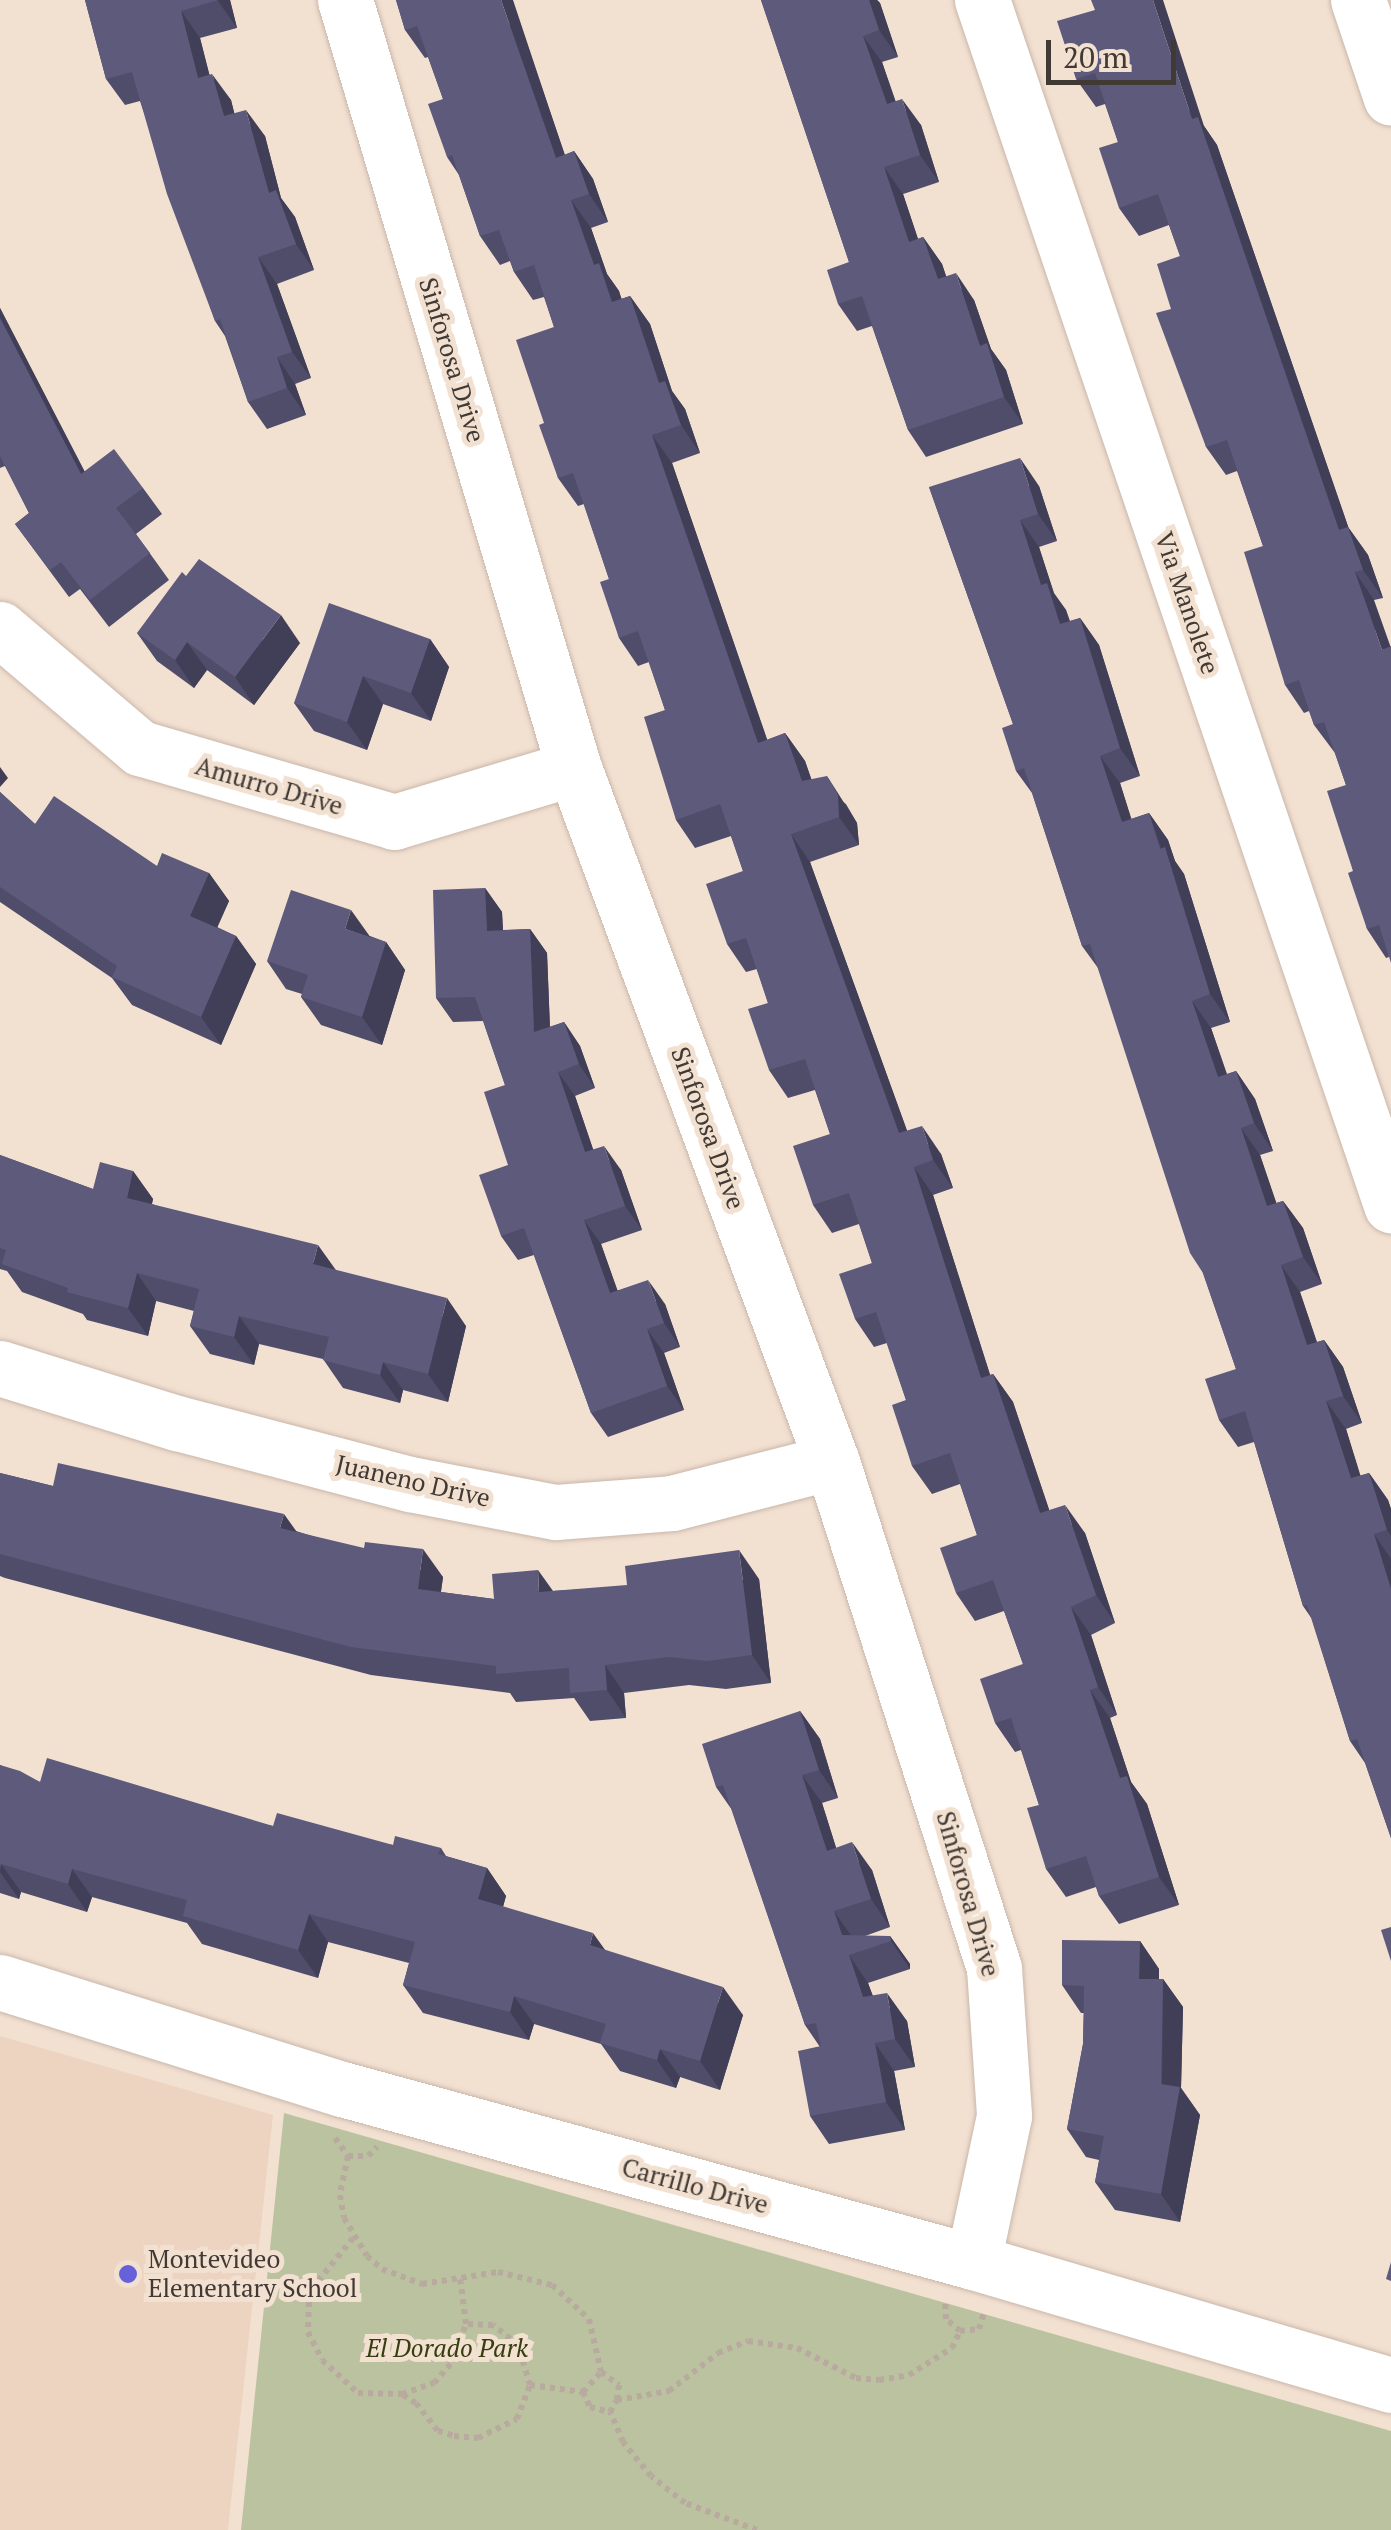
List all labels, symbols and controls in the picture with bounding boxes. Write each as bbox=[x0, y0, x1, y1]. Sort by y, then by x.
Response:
scale bar bbox=[1051, 20, 1181, 82]
text: 20 m bbox=[1063, 37, 1128, 77]
street label: Sinforosa Drive bbox=[413, 274, 491, 446]
street label: Via Manolete bbox=[1149, 528, 1225, 678]
street label: Amurro Drive bbox=[192, 751, 346, 821]
street label: Sinforosa Drive bbox=[665, 1043, 751, 1213]
street label: Juaneno Drive bbox=[333, 1449, 493, 1513]
street label: Sinforosa Drive bbox=[930, 1808, 1006, 1980]
street label: Carrillo Drive bbox=[619, 2152, 771, 2220]
place label: Montevideo Elementary School bbox=[148, 2245, 357, 2304]
marker: Montevideo Elementary School bbox=[117, 2263, 139, 2285]
park label: El Dorado Park bbox=[366, 2333, 528, 2363]

